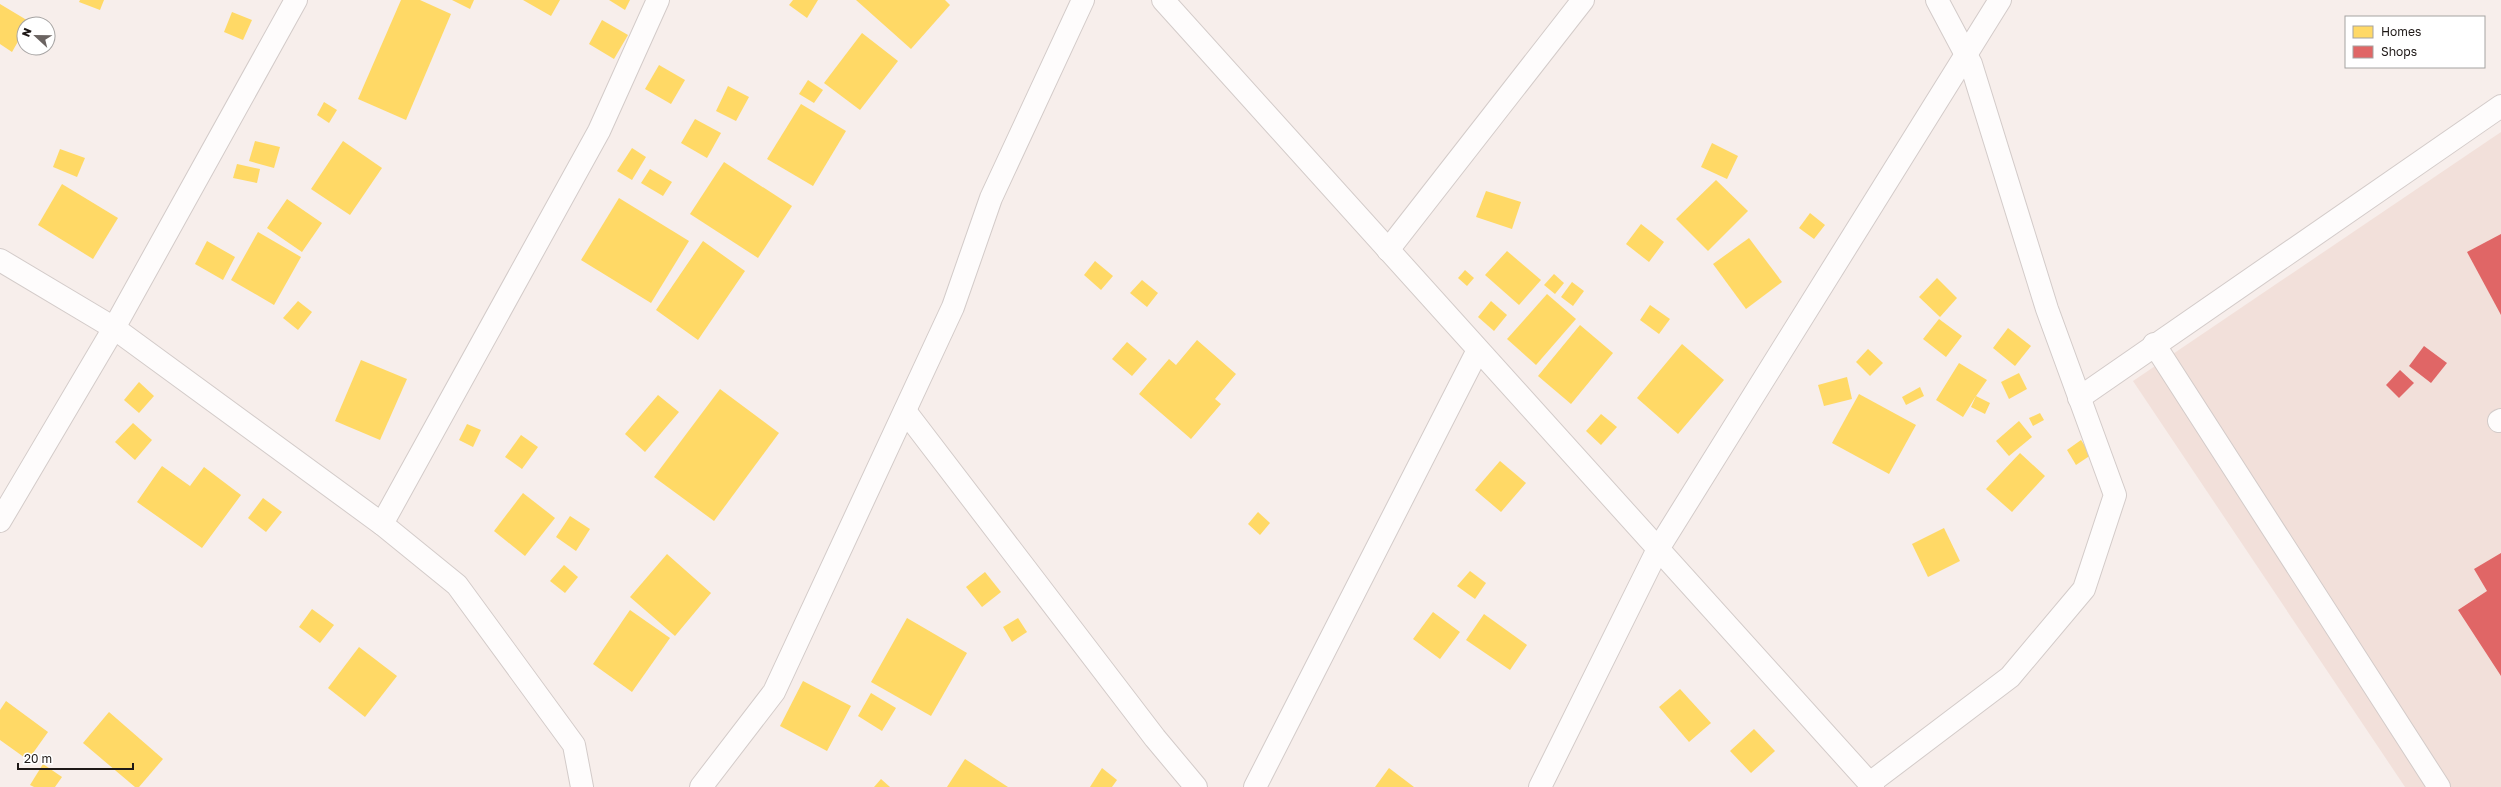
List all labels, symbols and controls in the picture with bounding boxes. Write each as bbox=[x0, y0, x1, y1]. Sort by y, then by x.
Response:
north arrow bbox=[16, 16, 56, 56]
legend bbox=[2345, 16, 2485, 68]
text: Homes bbox=[2381, 24, 2421, 39]
text: N bbox=[19, 26, 34, 38]
text: Shops bbox=[2381, 44, 2417, 59]
scale bar bbox=[18, 745, 133, 771]
text: 20 m bbox=[24, 751, 52, 766]

